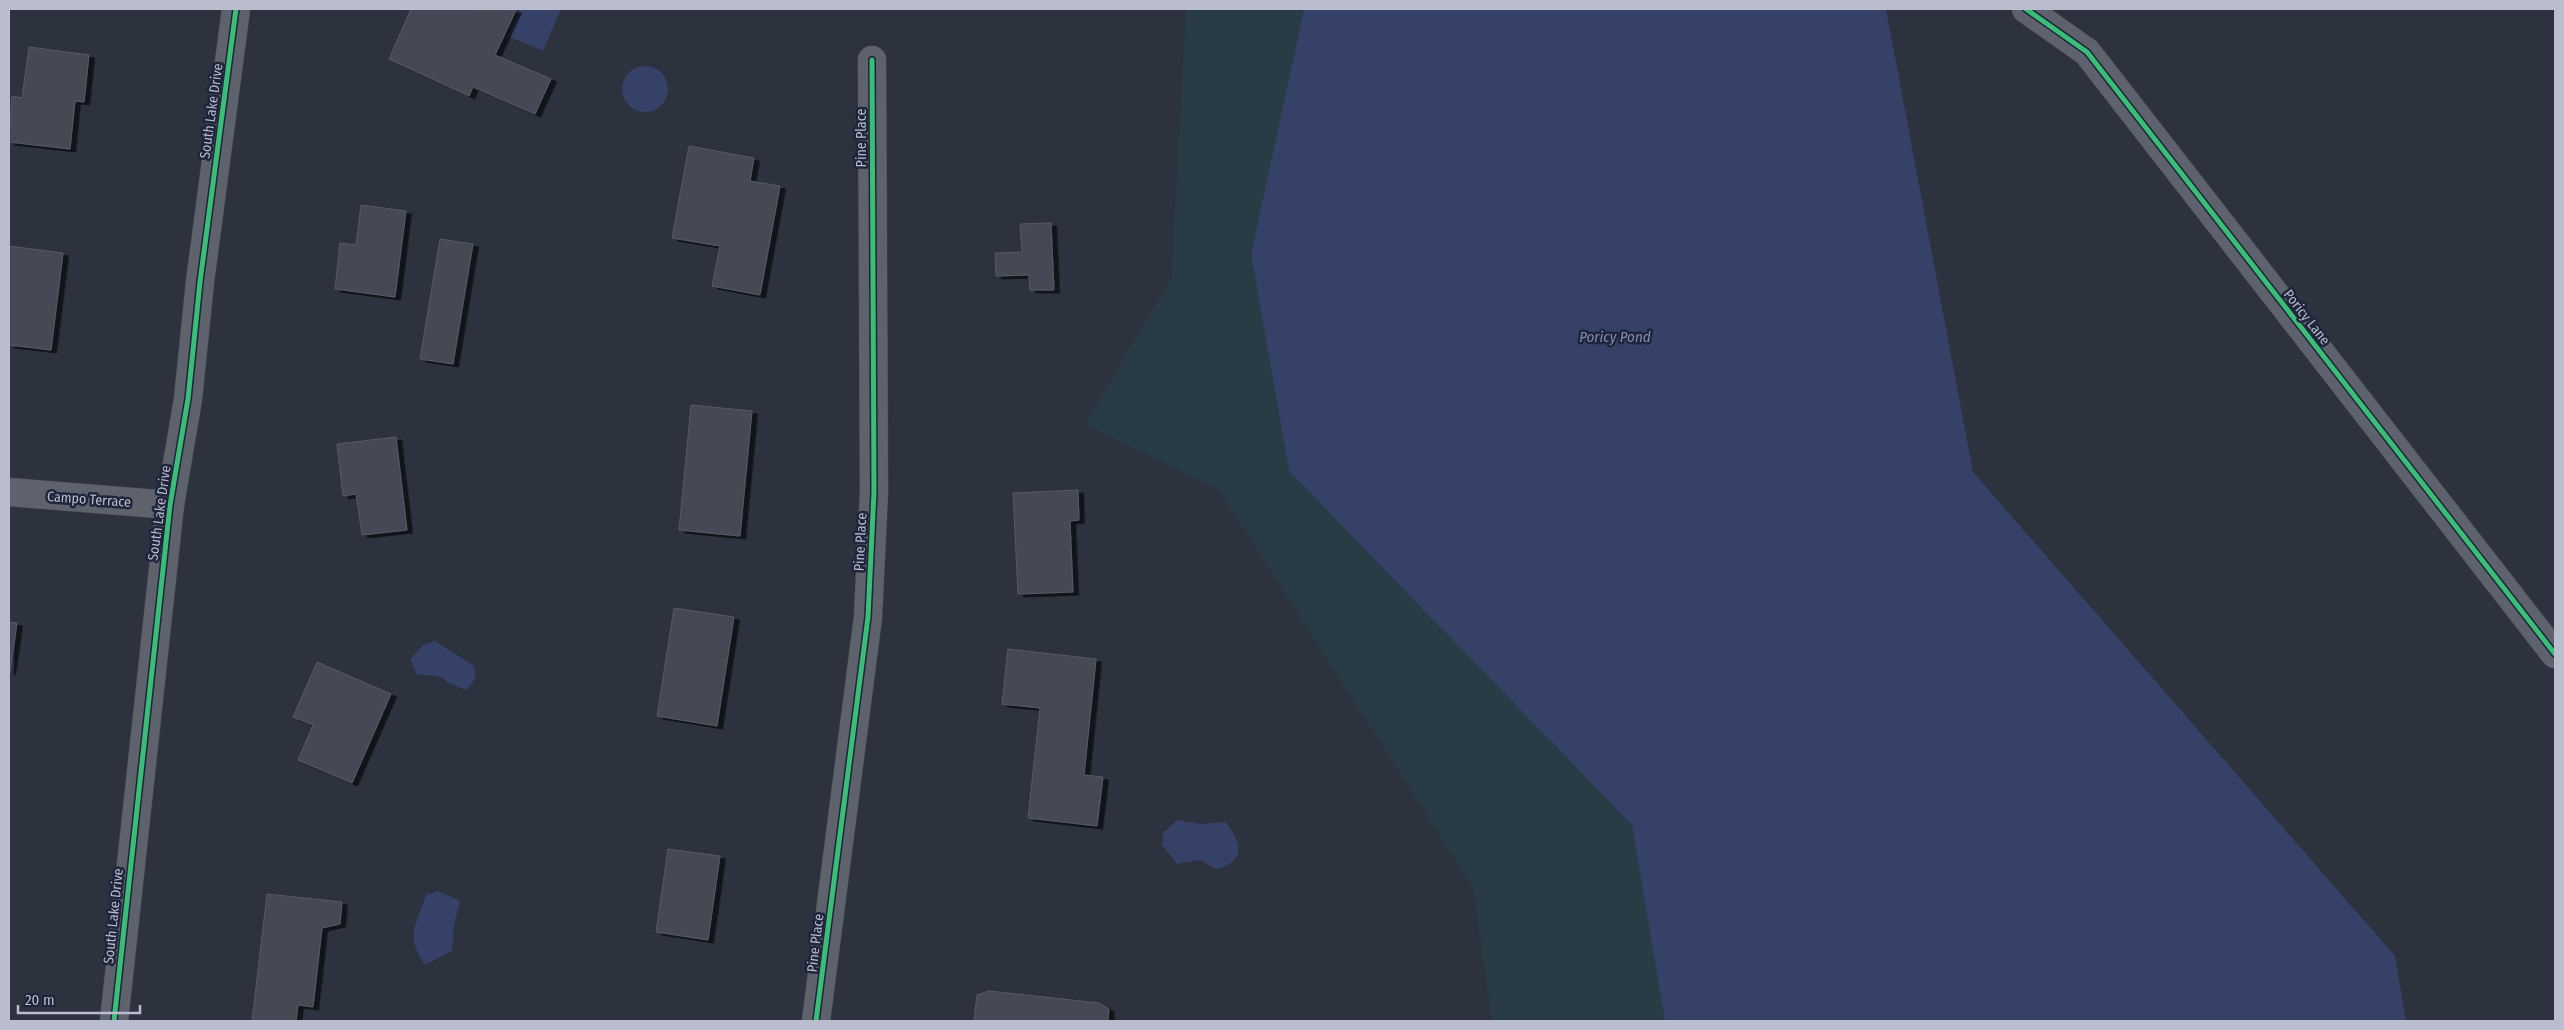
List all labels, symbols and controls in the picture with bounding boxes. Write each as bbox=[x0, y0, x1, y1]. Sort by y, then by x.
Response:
street label: South Lake Drive bbox=[196, 62, 227, 160]
street label: Pine Place bbox=[853, 109, 870, 167]
street label: Poricy Lane bbox=[2280, 286, 2334, 348]
water label: Poricy Pond bbox=[1579, 328, 1651, 346]
street label: South Lake Drive bbox=[144, 464, 175, 562]
street label: Campo Terrace bbox=[46, 488, 132, 511]
street label: Pine Place bbox=[850, 512, 871, 572]
street label: South Lake Drive bbox=[100, 867, 127, 965]
street label: Pine Place bbox=[803, 913, 828, 973]
scale bar bbox=[18, 982, 140, 1014]
text: 20 m bbox=[25, 991, 55, 1009]

